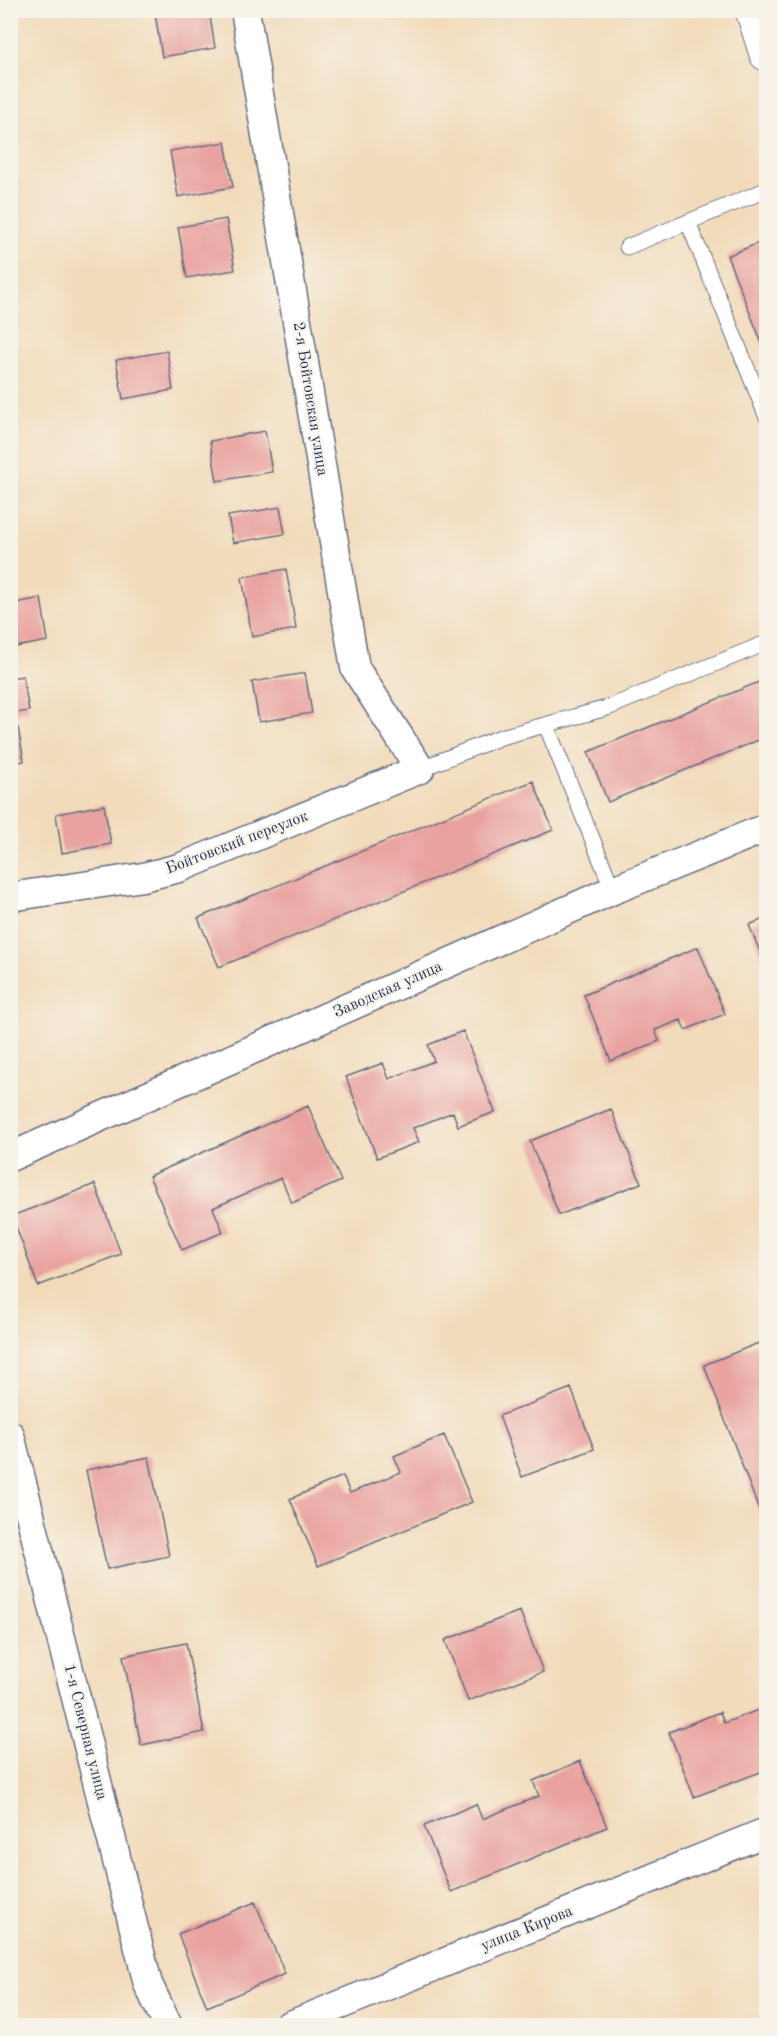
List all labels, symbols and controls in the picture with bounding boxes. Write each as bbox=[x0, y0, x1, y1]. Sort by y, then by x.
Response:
street label: 2-я Бойтовская улица bbox=[290, 321, 330, 477]
street label: Бойтовский переулок bbox=[164, 808, 310, 878]
street label: Заводская улица bbox=[331, 959, 445, 1021]
street label: 1-я Северная улица bbox=[60, 1662, 110, 1802]
street label: улица Кирова bbox=[479, 1903, 575, 1955]

